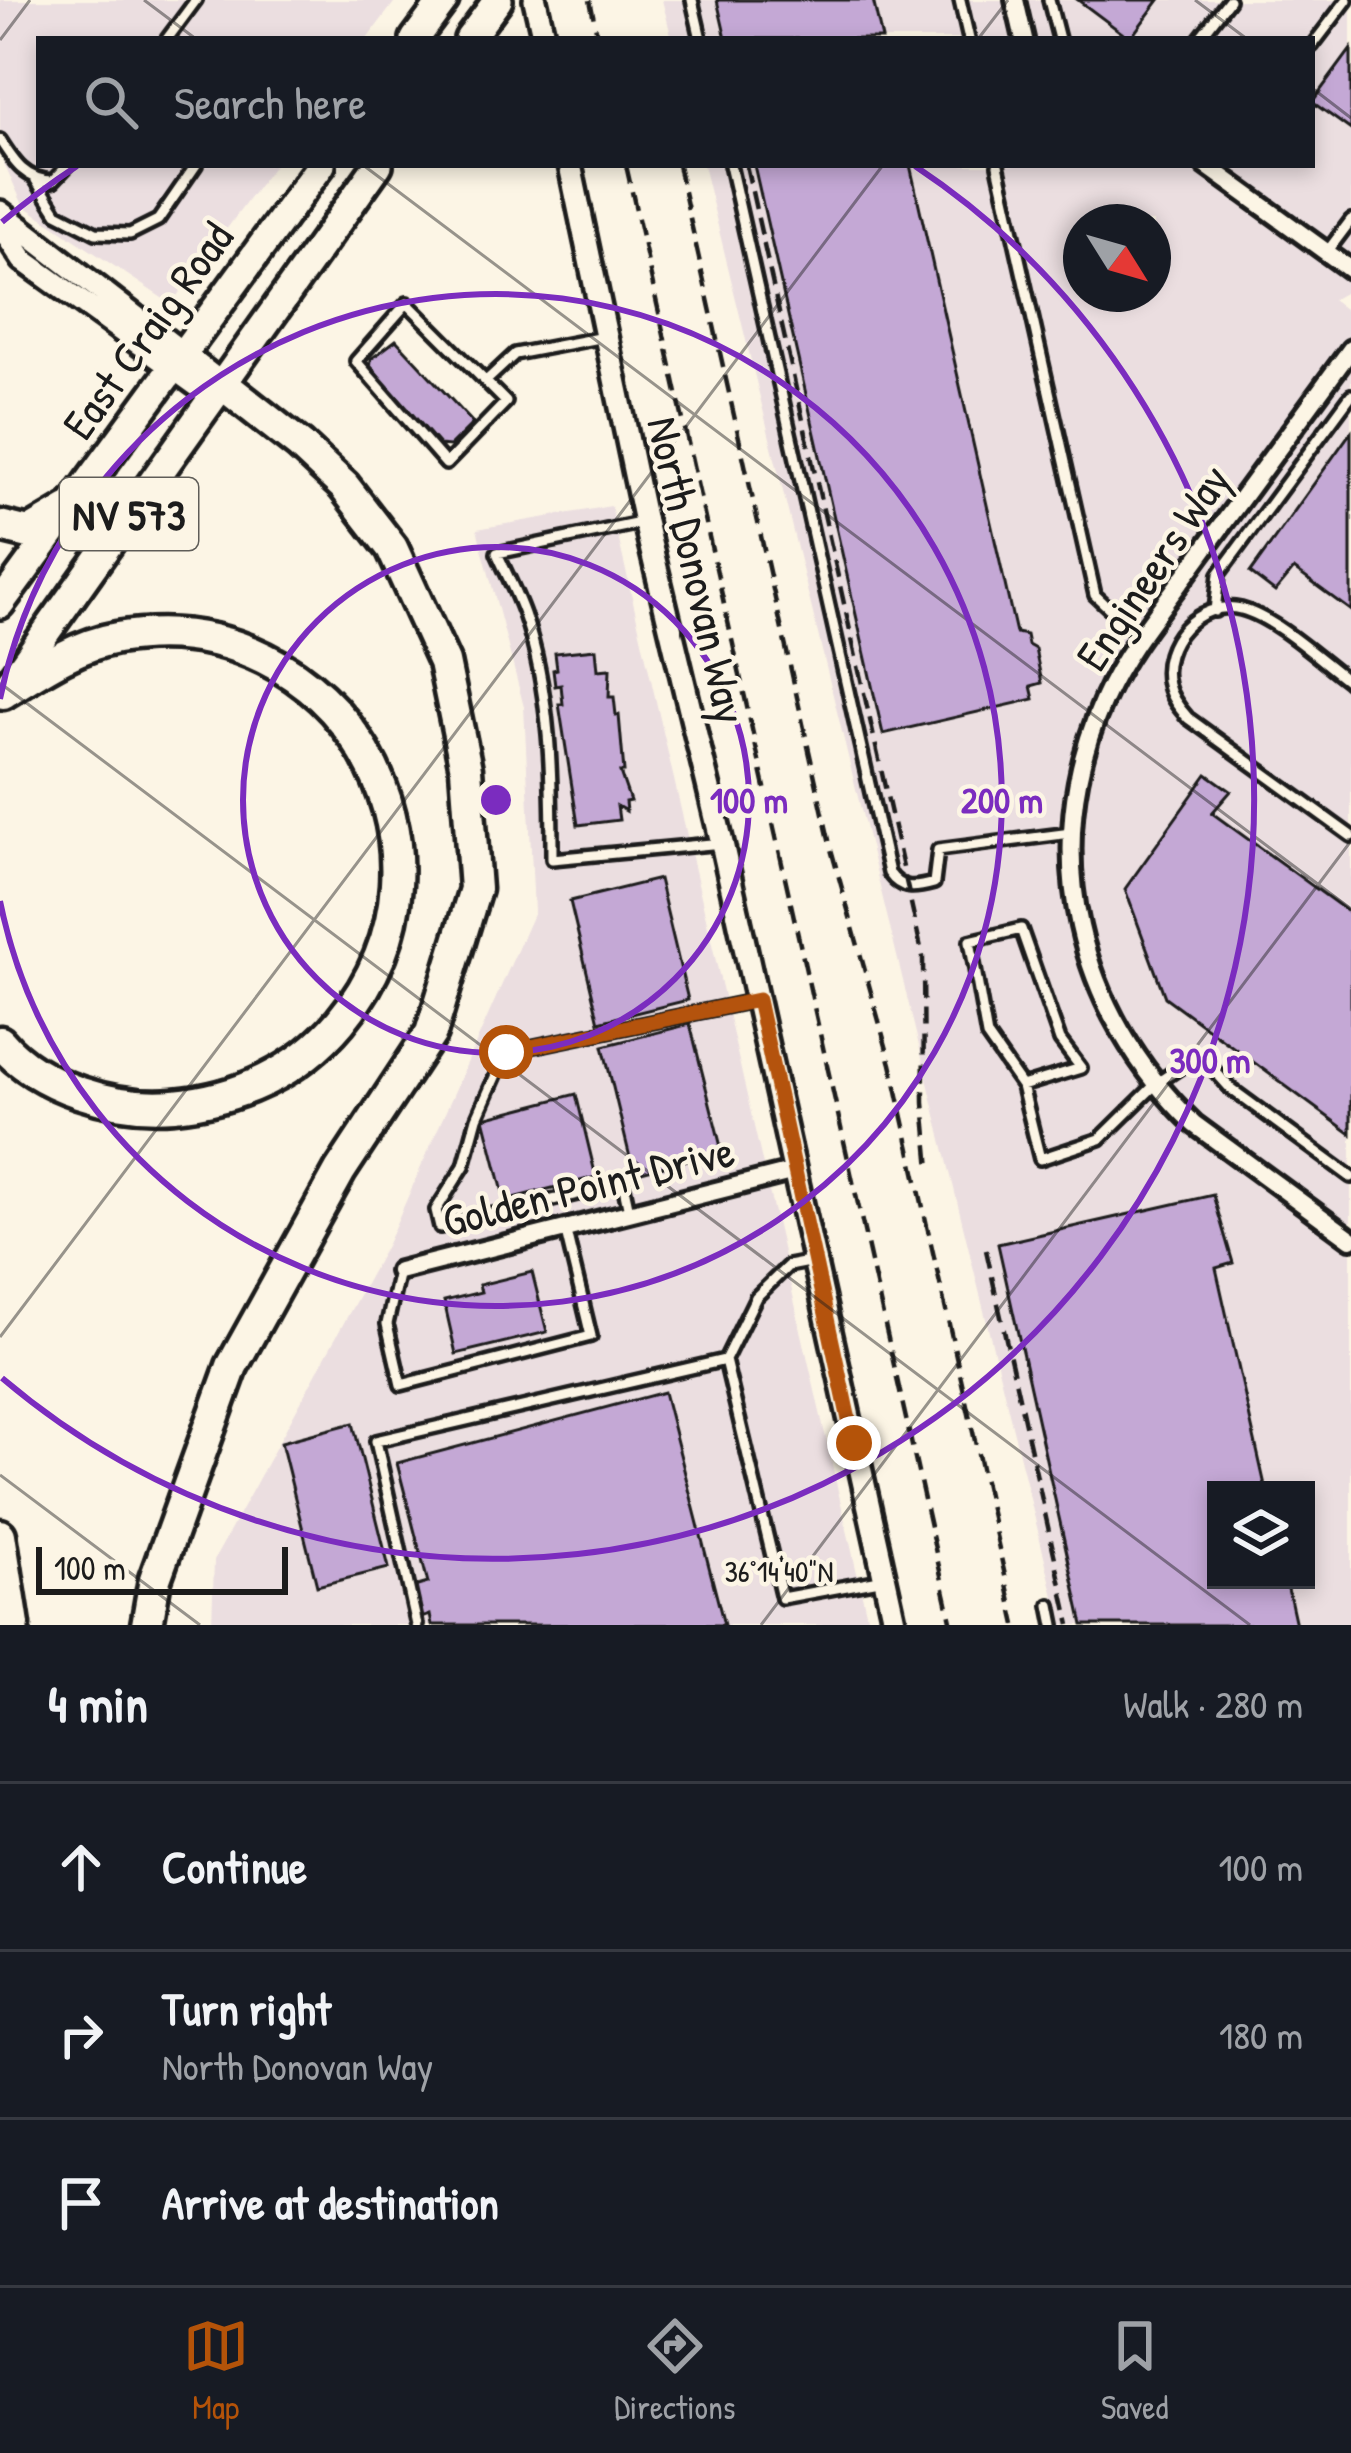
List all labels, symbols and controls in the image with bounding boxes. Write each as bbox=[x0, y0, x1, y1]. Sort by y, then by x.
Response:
search box bbox=[36, 36, 1315, 168]
icon: search bbox=[78, 69, 144, 135]
text: Search here bbox=[174, 72, 366, 133]
north arrow bbox=[1063, 204, 1171, 312]
street label: East Craig Road bbox=[48, 209, 246, 451]
street label: North Donovan Way bbox=[633, 411, 763, 729]
street label: Engineers Way bbox=[1061, 452, 1243, 682]
road number: NV 573 bbox=[60, 478, 198, 550]
text: 100 m bbox=[710, 775, 788, 824]
text: 200 m bbox=[961, 775, 1043, 824]
centre of rings bbox=[475, 779, 517, 821]
route start bbox=[479, 1025, 533, 1079]
text: 300 m bbox=[1169, 1035, 1251, 1084]
street label: Golden Point Drive bbox=[436, 1119, 740, 1251]
route end bbox=[827, 1416, 881, 1470]
map controls bbox=[1207, 1481, 1315, 1589]
button: layers bbox=[1207, 1481, 1315, 1589]
scale bar bbox=[36, 1541, 288, 1594]
text: 100 m bbox=[54, 1546, 126, 1590]
text: 36°14'40"N bbox=[724, 1551, 834, 1591]
text: 4 min bbox=[48, 1669, 148, 1738]
text: Walk · 280 m bbox=[1123, 1677, 1303, 1730]
icon: ahead bbox=[48, 1834, 114, 1900]
text: Continue bbox=[162, 1836, 307, 1897]
text: 100 m bbox=[1218, 1840, 1303, 1893]
text: Turn right bbox=[162, 1978, 331, 2039]
icon: right bbox=[48, 2002, 114, 2068]
text: 180 m bbox=[1219, 2008, 1303, 2061]
text: North Donovan Way bbox=[162, 2039, 433, 2092]
icon: arrive bbox=[48, 2170, 114, 2236]
text: Arrive at destination bbox=[162, 2172, 499, 2233]
tab: Map bbox=[183, 2313, 249, 2429]
tab: Directions bbox=[614, 2313, 736, 2429]
tab: Saved bbox=[1101, 2313, 1168, 2429]

